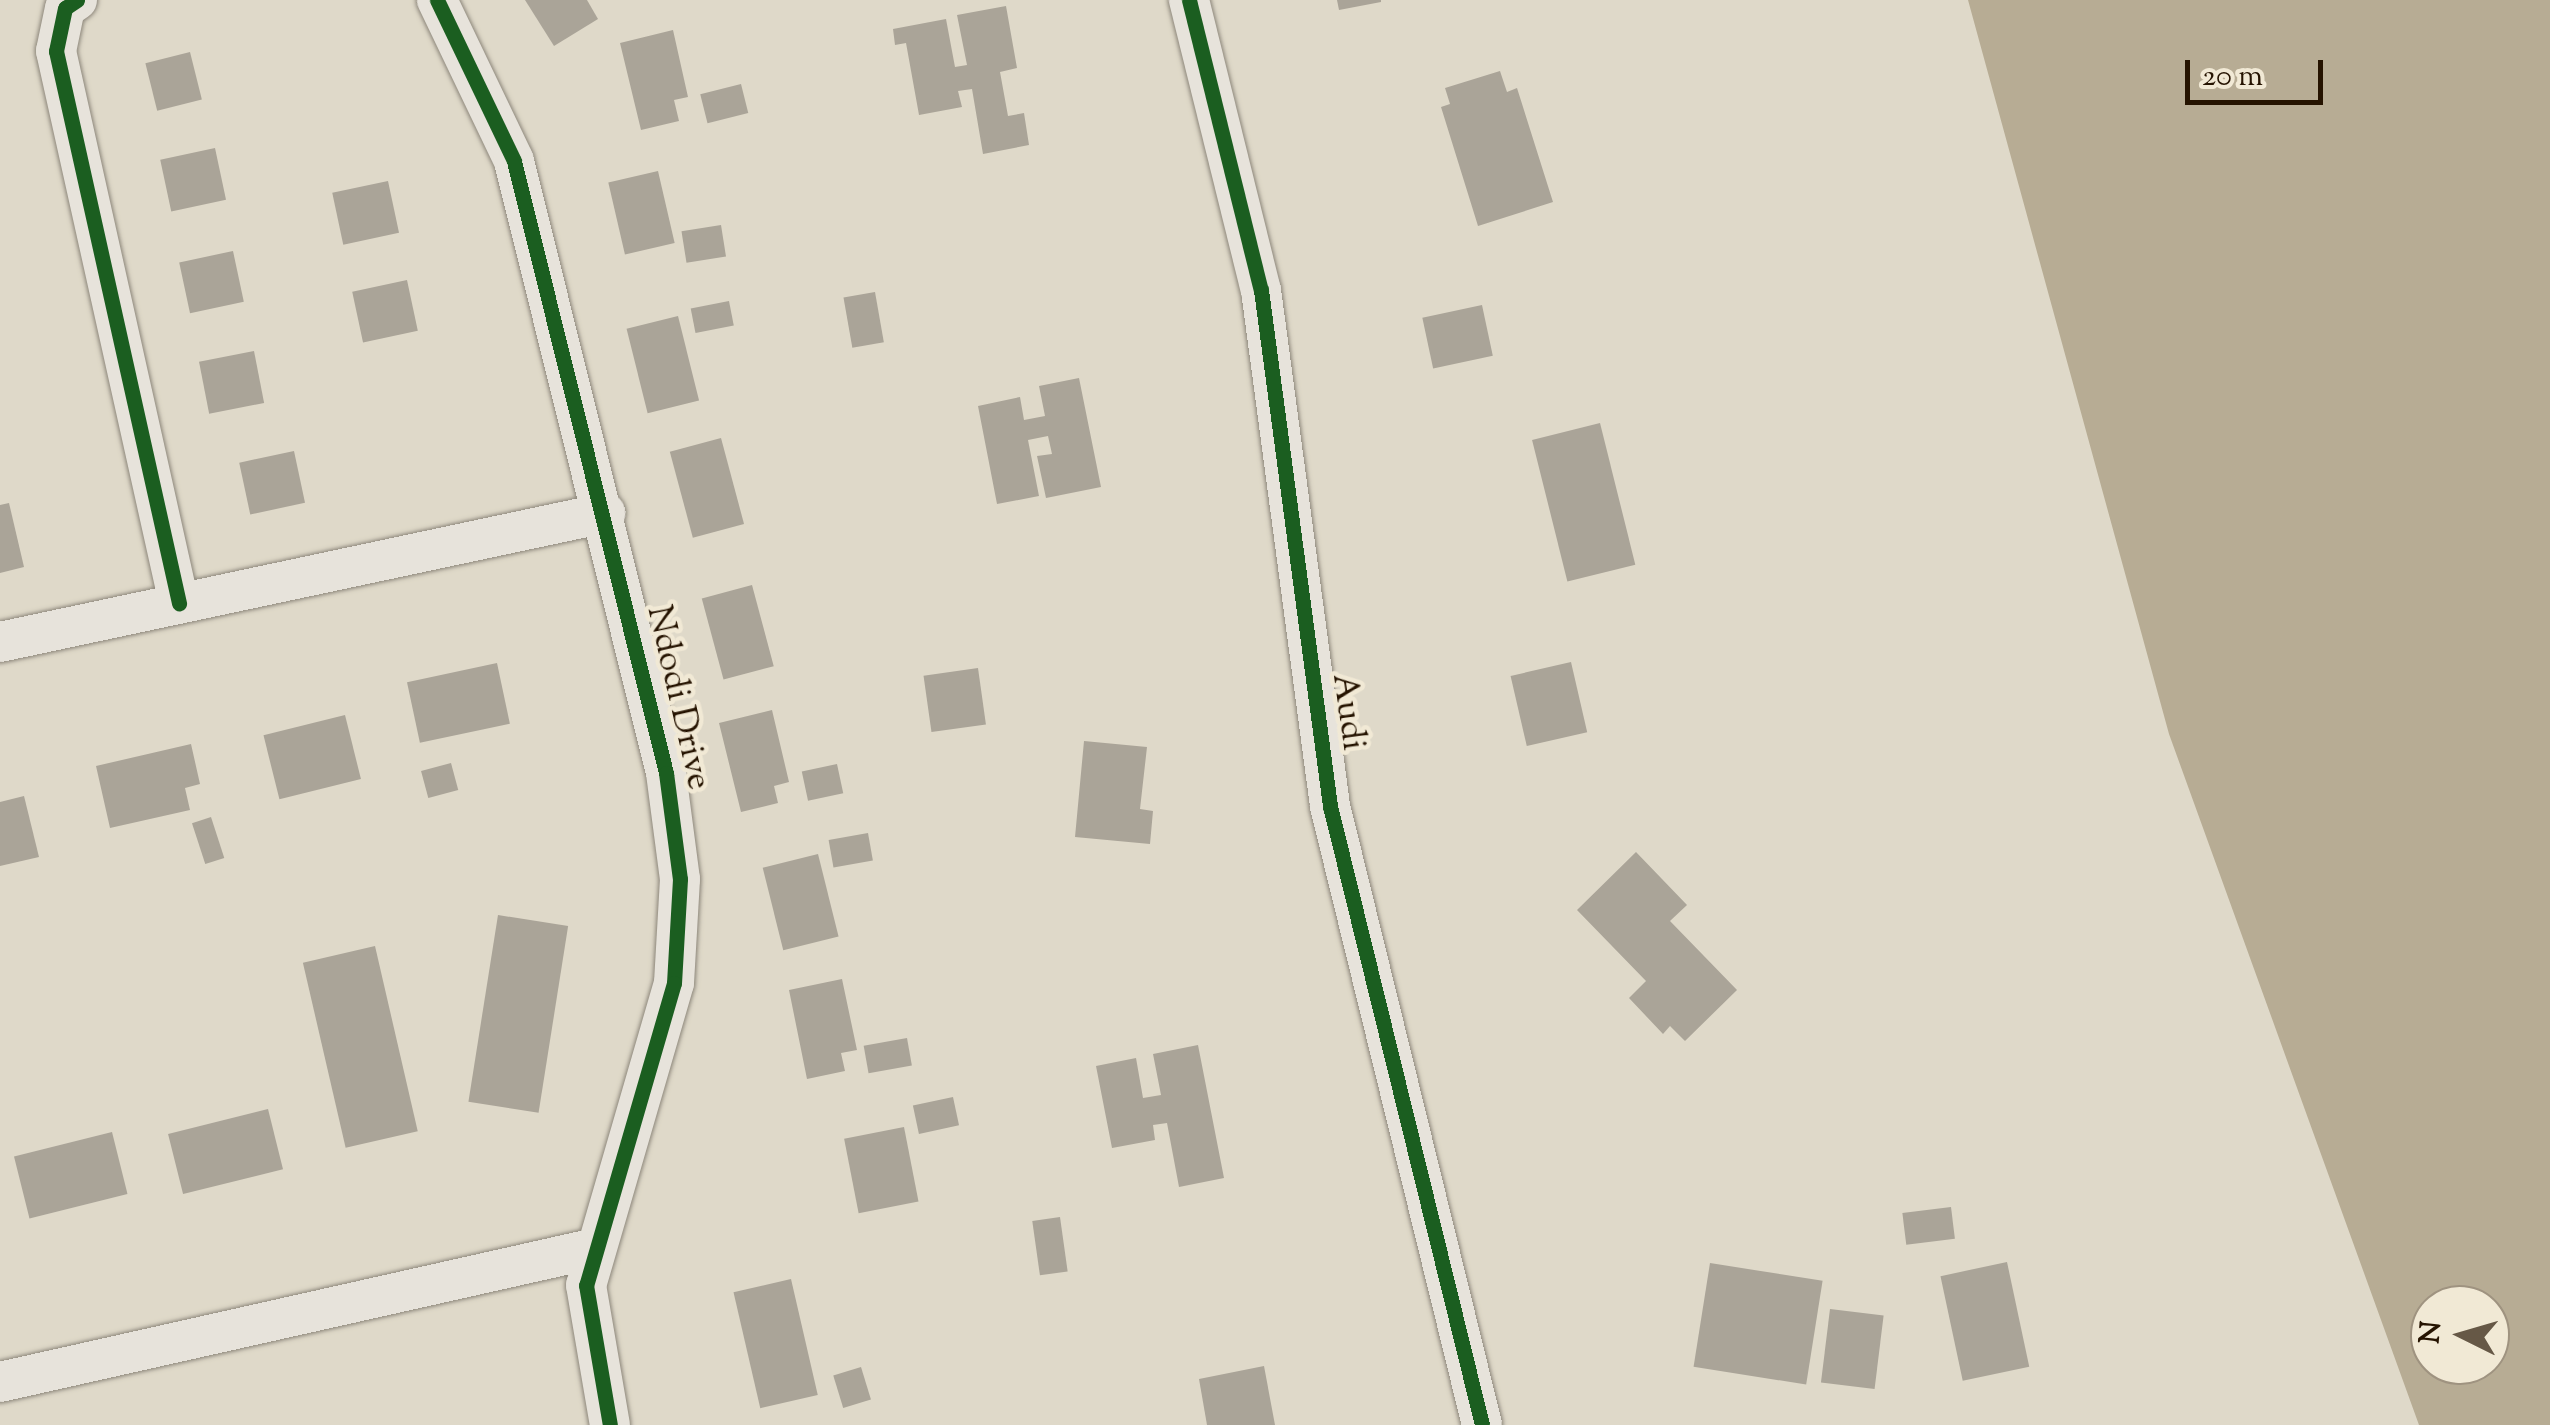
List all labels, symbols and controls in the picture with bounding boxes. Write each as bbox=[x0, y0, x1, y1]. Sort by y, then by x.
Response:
scale bar bbox=[2190, 40, 2328, 102]
text: 20 m bbox=[2202, 56, 2263, 99]
street label: Ndodi Drive bbox=[635, 602, 719, 794]
street label: Audi bbox=[1321, 671, 1373, 753]
north arrow bbox=[2410, 1285, 2510, 1385]
text: N bbox=[2411, 1320, 2453, 1345]

